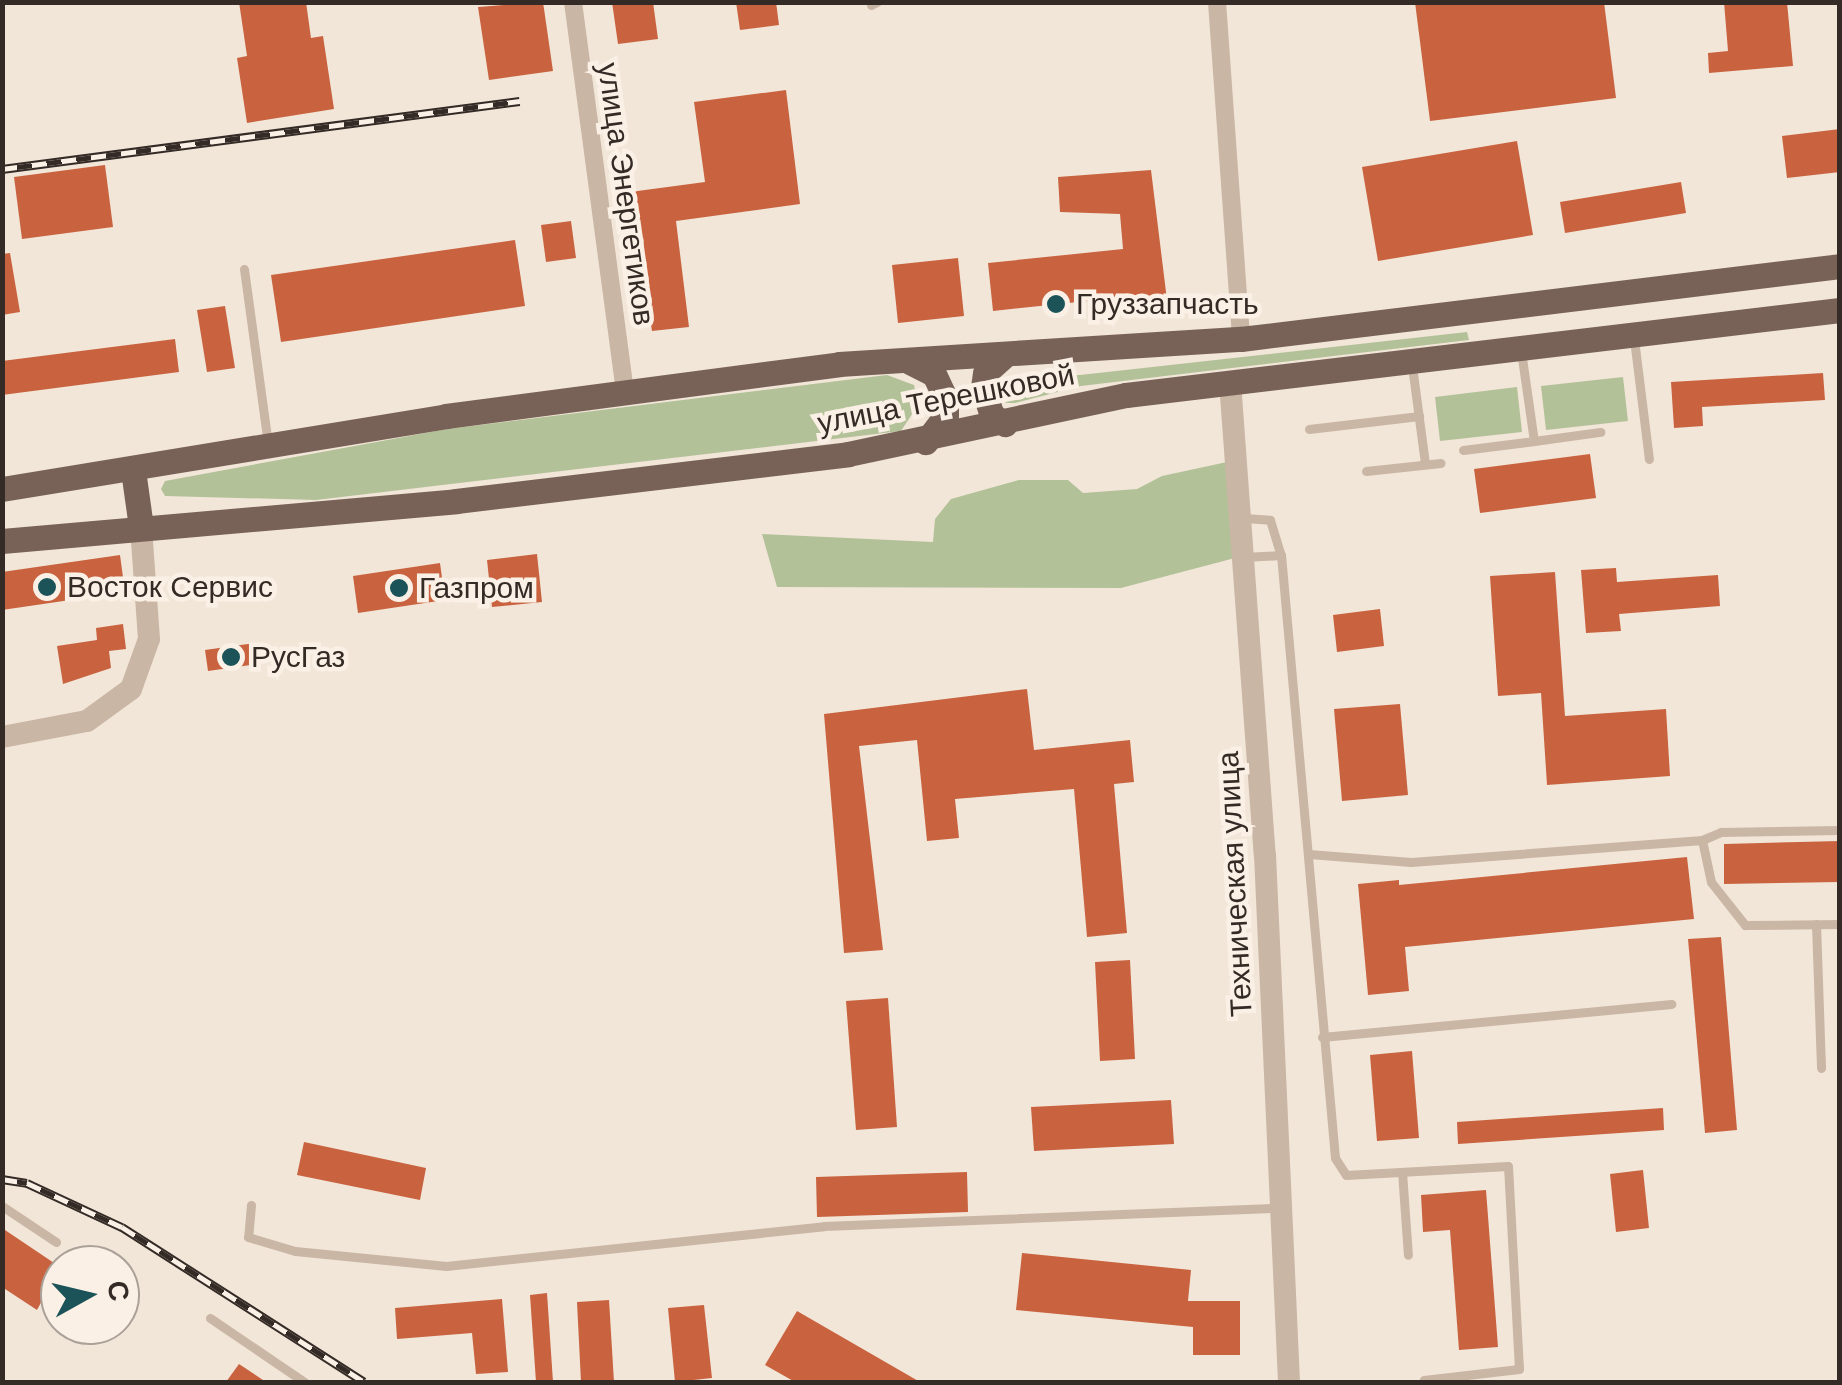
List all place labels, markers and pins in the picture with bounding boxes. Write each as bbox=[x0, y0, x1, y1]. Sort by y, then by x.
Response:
place label: Груззапчасть bbox=[1076, 286, 1259, 322]
marker: Груззапчасть bbox=[1045, 293, 1067, 315]
place label: Восток Сервис bbox=[67, 569, 273, 605]
place label: Газпром bbox=[419, 570, 534, 606]
marker: Восток Сервис bbox=[36, 576, 58, 598]
marker: Газпром bbox=[388, 577, 410, 599]
place label: РусГаз bbox=[251, 639, 345, 675]
marker: РусГаз bbox=[220, 646, 242, 668]

